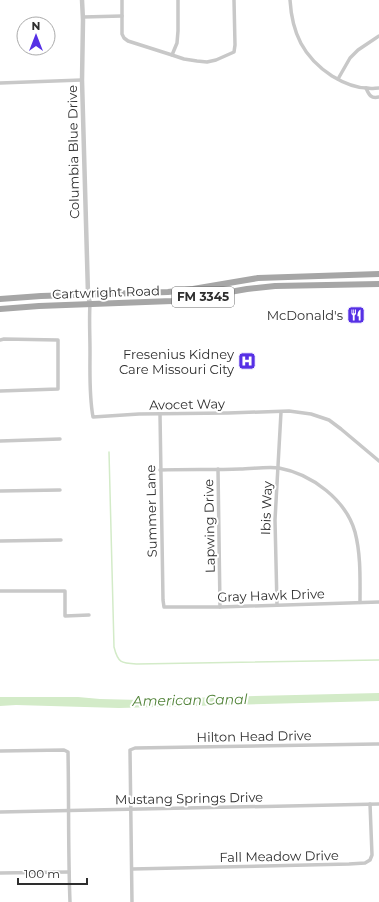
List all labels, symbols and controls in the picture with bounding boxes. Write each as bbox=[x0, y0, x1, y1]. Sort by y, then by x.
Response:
north arrow bbox=[16, 16, 56, 56]
text: N bbox=[32, 19, 40, 33]
street label: Columbia Blue Drive bbox=[64, 85, 82, 219]
street label: Cartwright Road bbox=[52, 282, 160, 302]
road number: FM 3345 bbox=[172, 287, 234, 307]
restaurant icon: McDonald's bbox=[346, 305, 366, 325]
place label: McDonald's bbox=[267, 307, 343, 323]
place label: Fresenius Kidney Care Missouri City bbox=[119, 346, 235, 377]
hospital icon: Fresenius Kidney Care Missouri City bbox=[237, 351, 257, 371]
street label: Avocet Way bbox=[149, 395, 226, 413]
street label: Summer Lane bbox=[142, 464, 160, 558]
street label: Lapwing Drive bbox=[200, 479, 218, 573]
street label: Ibis Way bbox=[257, 480, 275, 535]
street label: Gray Hawk Drive bbox=[217, 585, 325, 605]
water label: American Canal bbox=[131, 690, 248, 710]
street label: Hilton Head Drive bbox=[196, 727, 312, 745]
street label: Mustang Springs Drive bbox=[115, 789, 263, 807]
street label: Fall Meadow Drive bbox=[219, 847, 339, 865]
scale bar bbox=[18, 860, 87, 886]
text: 100 m bbox=[24, 866, 60, 881]

